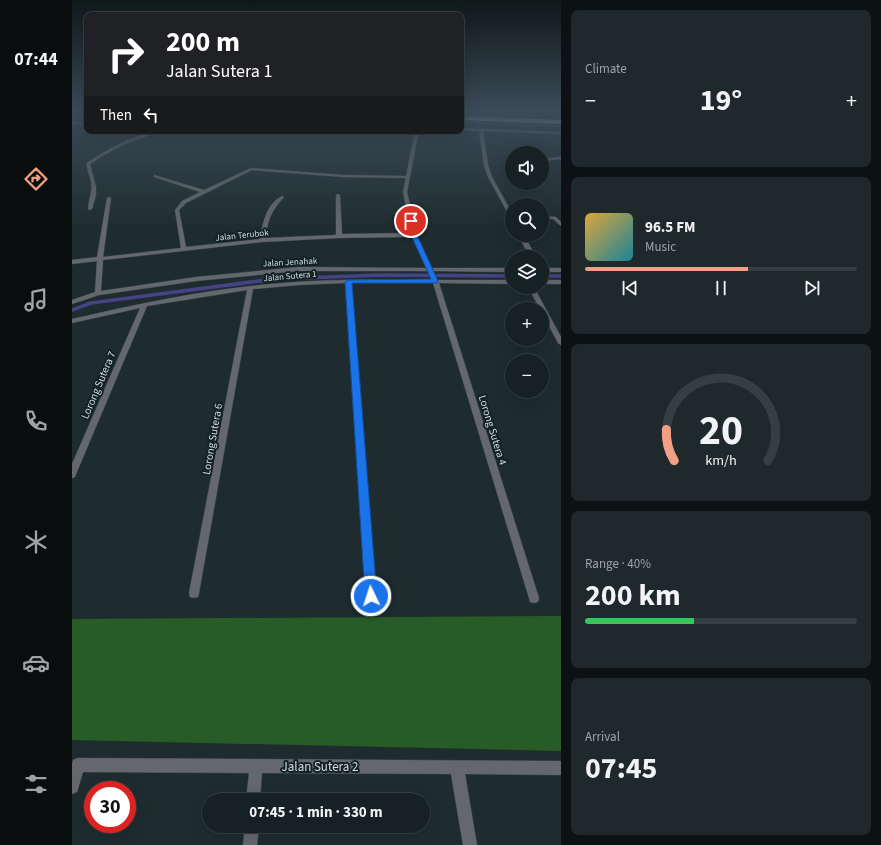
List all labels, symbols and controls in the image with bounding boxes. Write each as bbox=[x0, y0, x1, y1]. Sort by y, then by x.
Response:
text: 200 m bbox=[166, 22, 240, 62]
icon: right bbox=[100, 28, 152, 80]
text: 07:44 bbox=[14, 47, 58, 72]
text: Jalan Sutera 1 bbox=[166, 59, 272, 84]
text: Climate bbox=[585, 60, 627, 78]
text: 19° bbox=[700, 79, 742, 122]
text: − bbox=[585, 85, 596, 117]
text: + bbox=[846, 85, 857, 117]
icon: left bbox=[140, 104, 162, 126]
text: Then bbox=[100, 105, 132, 126]
map controls bbox=[505, 146, 549, 398]
button: sound bbox=[505, 146, 549, 190]
icon: directions bbox=[22, 165, 50, 193]
button: search bbox=[505, 198, 549, 242]
pin bbox=[394, 204, 428, 238]
icon: arrive bbox=[400, 210, 422, 232]
text: 96.5 FM bbox=[645, 217, 696, 238]
street label: Jalan Terubok bbox=[215, 226, 270, 245]
text: Music bbox=[645, 238, 676, 256]
button: layers bbox=[505, 250, 549, 294]
street label: Jalan Jenahak bbox=[262, 255, 318, 270]
street label: Jalan Sutera 1 bbox=[263, 268, 317, 285]
icon: previous bbox=[619, 277, 641, 299]
icon: pause bbox=[710, 277, 732, 299]
icon: next bbox=[801, 277, 823, 299]
icon: music bbox=[22, 286, 50, 314]
button: + bbox=[505, 302, 549, 346]
street label: Lorong Sutera 7 bbox=[77, 349, 119, 421]
button: − bbox=[505, 354, 549, 398]
street label: Lorong Sutera 4 bbox=[475, 393, 510, 467]
text: 20 bbox=[699, 400, 743, 460]
street label: Lorong Sutera 6 bbox=[199, 402, 226, 476]
icon: phone bbox=[22, 407, 50, 435]
text: km/h bbox=[705, 449, 737, 470]
icon: climate bbox=[22, 528, 50, 556]
text: Range · 40% bbox=[585, 555, 651, 573]
text: 200 km bbox=[585, 574, 681, 617]
position arrow bbox=[350, 575, 392, 617]
icon: car bbox=[22, 649, 50, 677]
text: Arrival bbox=[585, 728, 620, 746]
text: 07:45 bbox=[585, 747, 657, 790]
street label: Jalan Sutera 2 bbox=[282, 758, 358, 776]
icon: filters bbox=[22, 770, 50, 798]
speed limit sign: 30 bbox=[84, 781, 136, 833]
text: 07:45 · 1 min · 330 m bbox=[249, 802, 383, 823]

